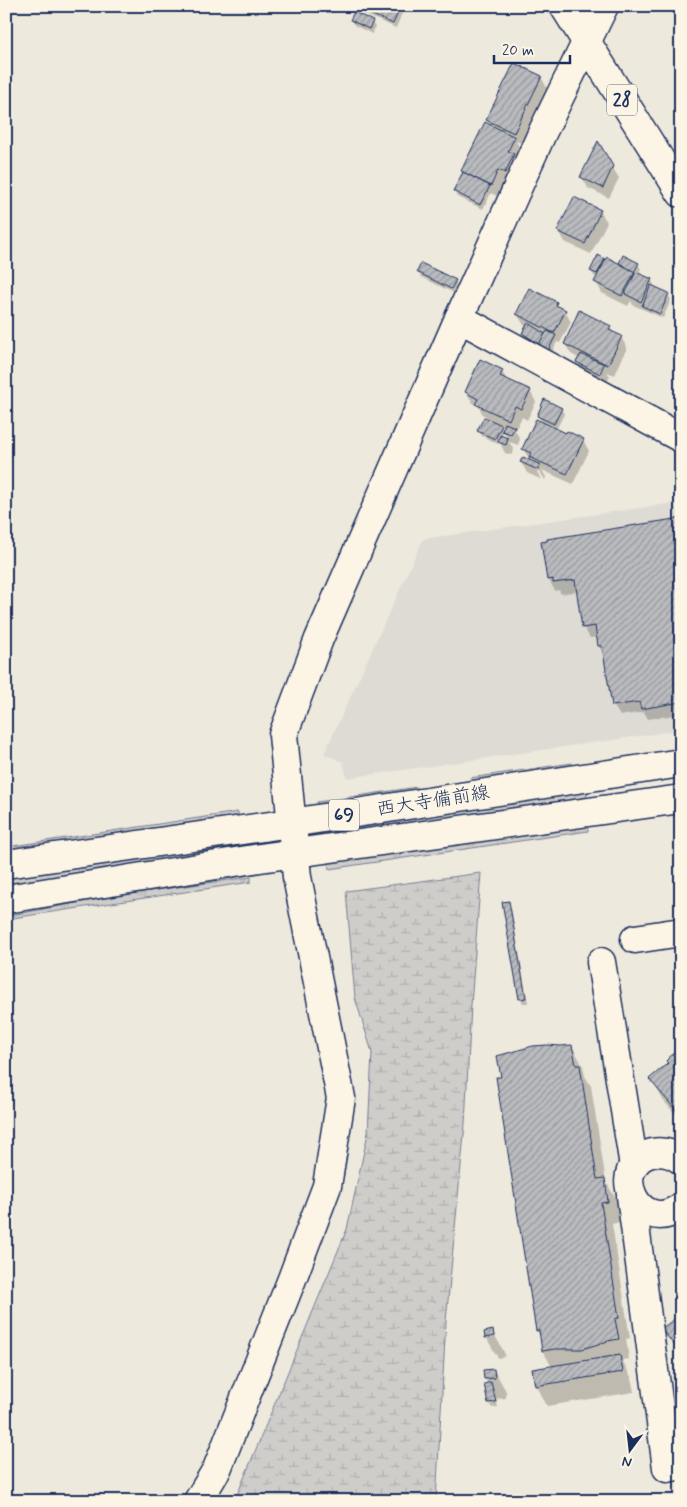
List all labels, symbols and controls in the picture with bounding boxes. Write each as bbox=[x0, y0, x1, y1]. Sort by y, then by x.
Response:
scale bar bbox=[494, 32, 571, 64]
text: 20 m bbox=[502, 41, 534, 61]
road number: 28 bbox=[607, 84, 637, 116]
street label: 西大寺備前線 bbox=[375, 780, 491, 822]
road number: 69 bbox=[329, 800, 359, 830]
north arrow bbox=[604, 1424, 654, 1474]
text: N bbox=[620, 1452, 634, 1471]

